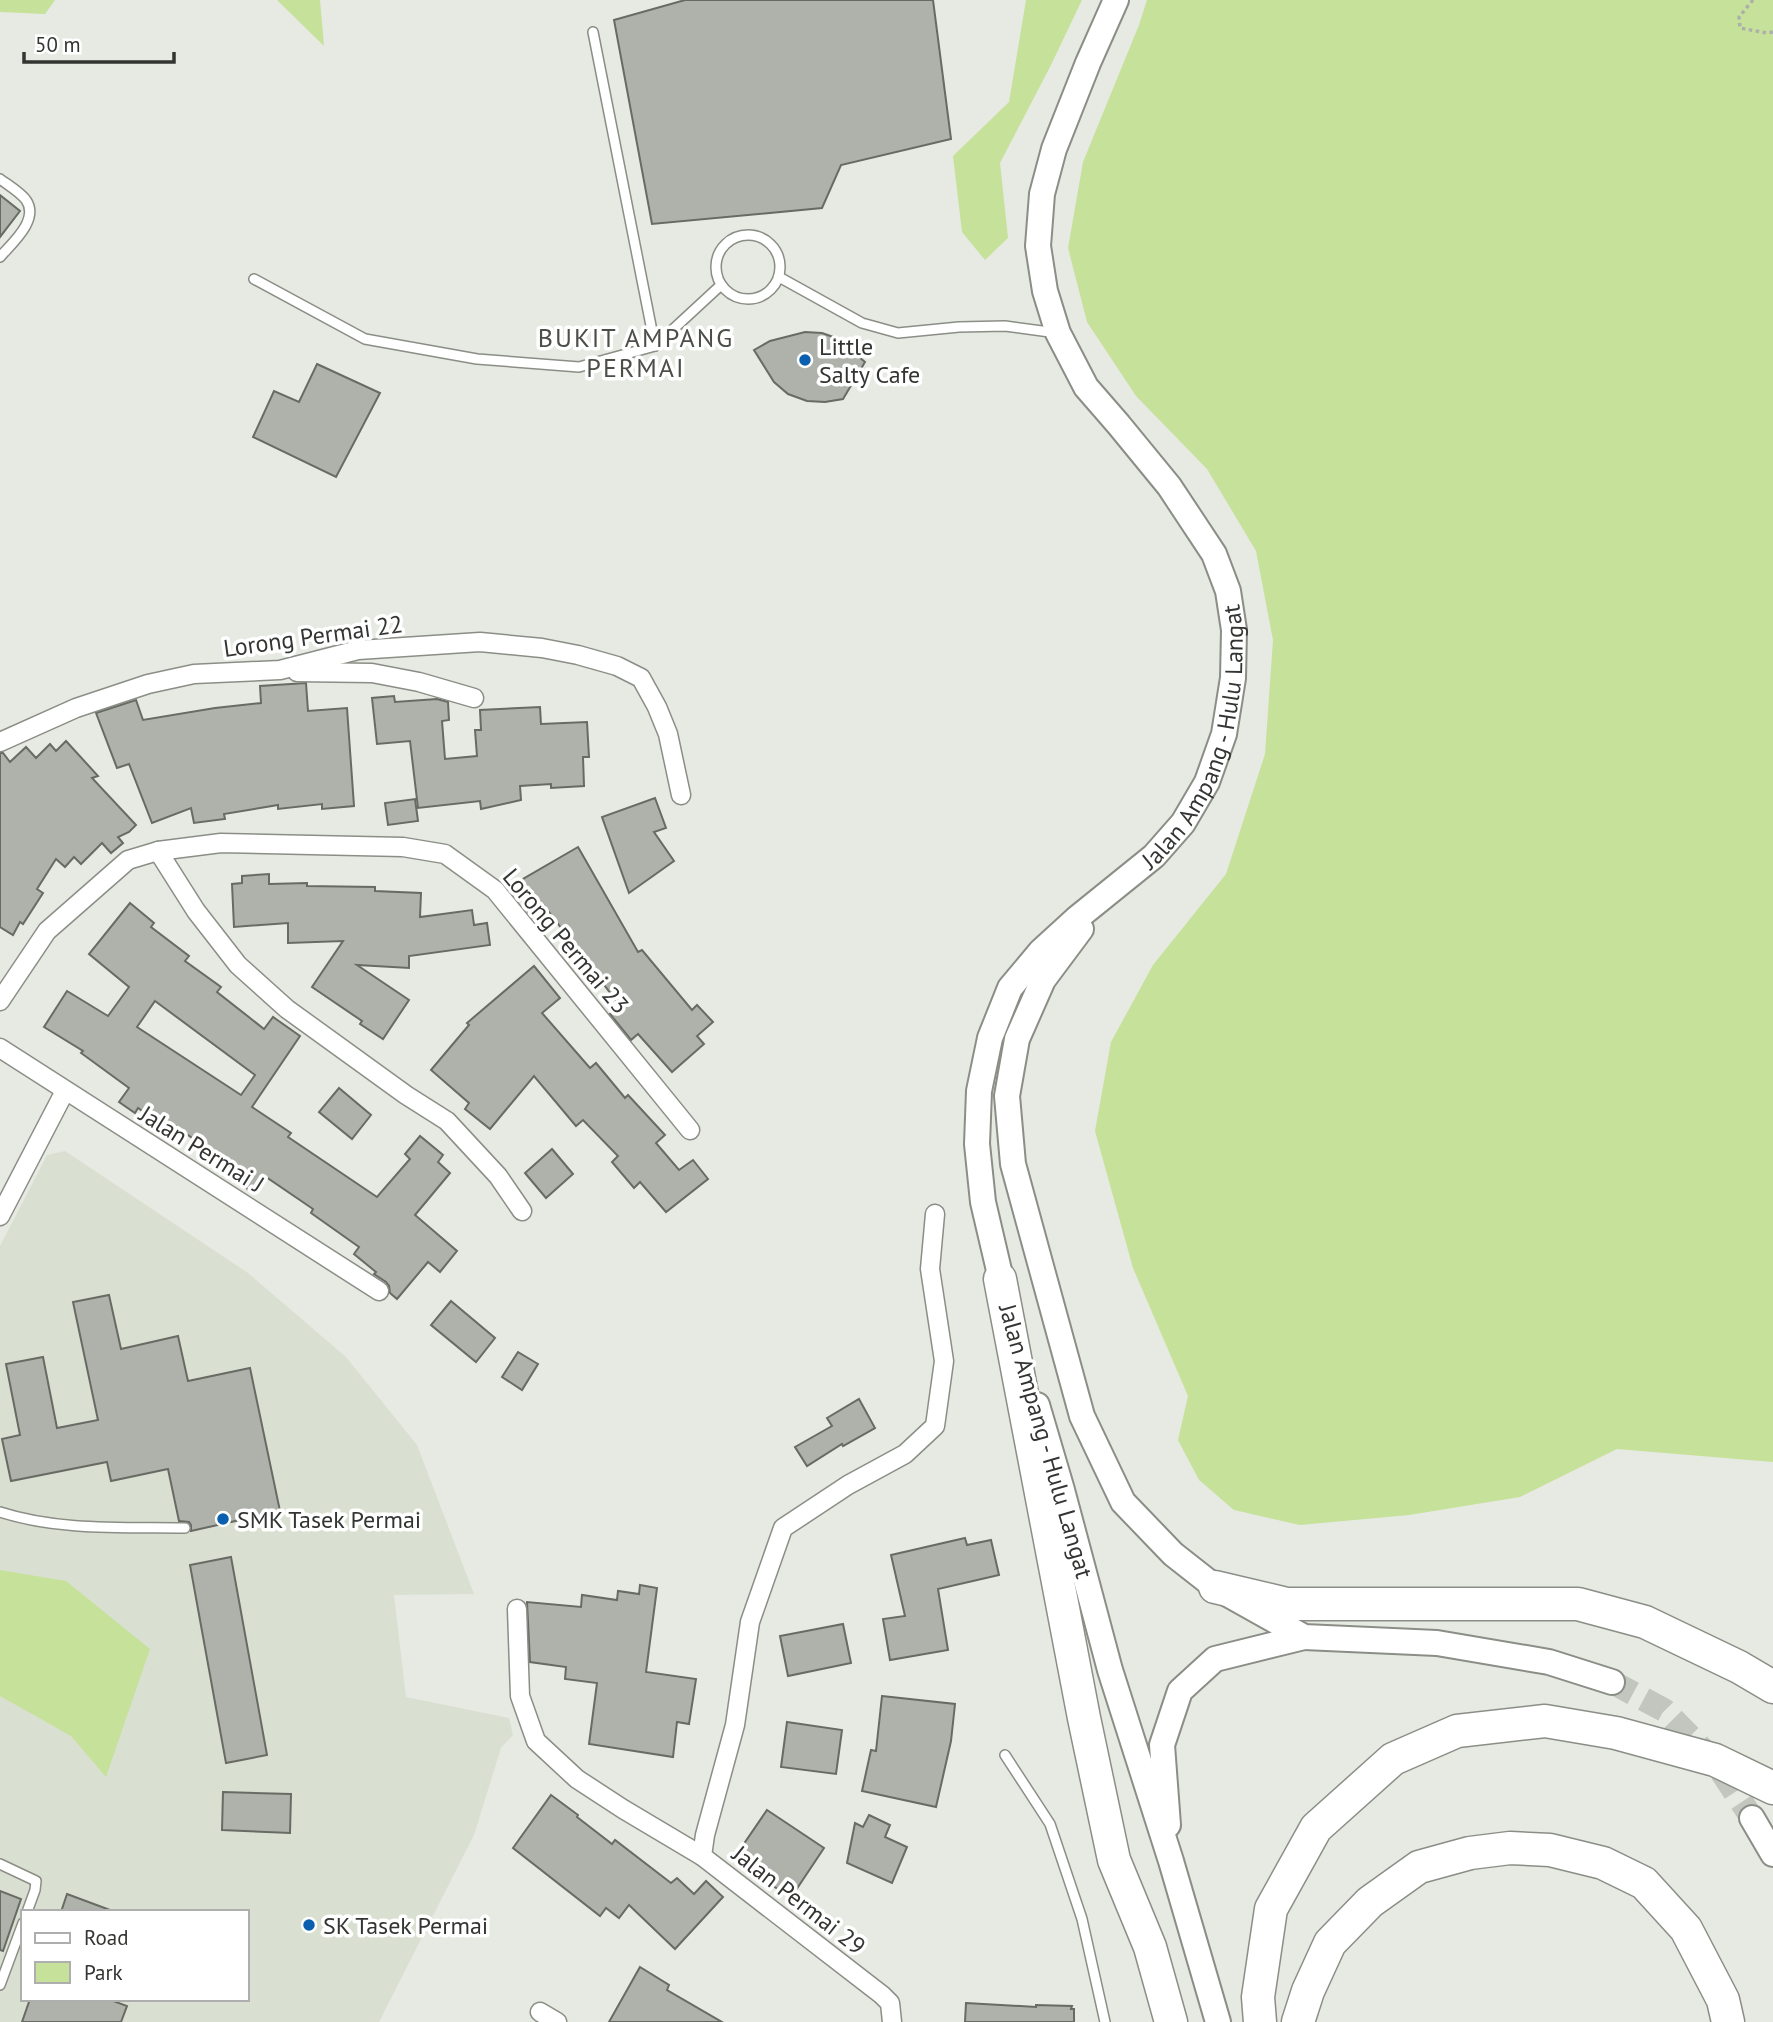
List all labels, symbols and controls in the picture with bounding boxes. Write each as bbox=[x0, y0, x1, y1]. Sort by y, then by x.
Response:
scale bar bbox=[24, 21, 175, 65]
text: 50 m bbox=[35, 31, 81, 58]
district label: BUKIT AMPANG PERMAI bbox=[538, 321, 734, 384]
place label: Little Salty Cafe bbox=[819, 331, 920, 390]
marker: Little Salty Cafe bbox=[797, 352, 813, 368]
street label: Jalan Ampang - Hulu Langat bbox=[1134, 603, 1250, 876]
street label: Lorong Permai 22 bbox=[221, 608, 405, 664]
street label: Lorong Permai 23 bbox=[496, 862, 636, 1020]
street label: Jalan Permai J bbox=[133, 1098, 270, 1200]
street label: Jalan Ampang - Hulu Langat bbox=[992, 1299, 1100, 1582]
place label: SMK Tasek Permai bbox=[237, 1504, 421, 1535]
marker: SMK Tasek Permai bbox=[215, 1511, 231, 1527]
street label: Jalan Permai 29 bbox=[725, 1838, 872, 1962]
legend bbox=[21, 1910, 248, 2001]
place label: SK Tasek Permai bbox=[323, 1910, 488, 1941]
marker: SK Tasek Permai bbox=[301, 1917, 317, 1933]
text: Road bbox=[84, 1924, 128, 1951]
text: Park bbox=[84, 1959, 123, 1986]

